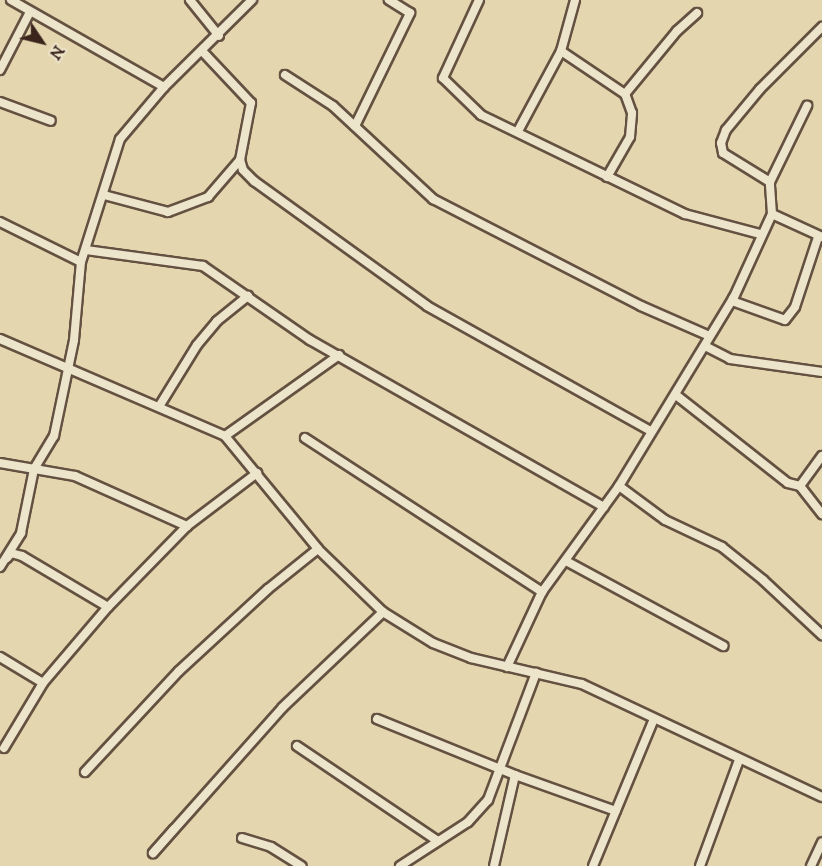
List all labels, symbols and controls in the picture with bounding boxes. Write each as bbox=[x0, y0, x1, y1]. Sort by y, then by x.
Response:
north arrow bbox=[12, 12, 72, 72]
text: N bbox=[45, 41, 69, 63]

